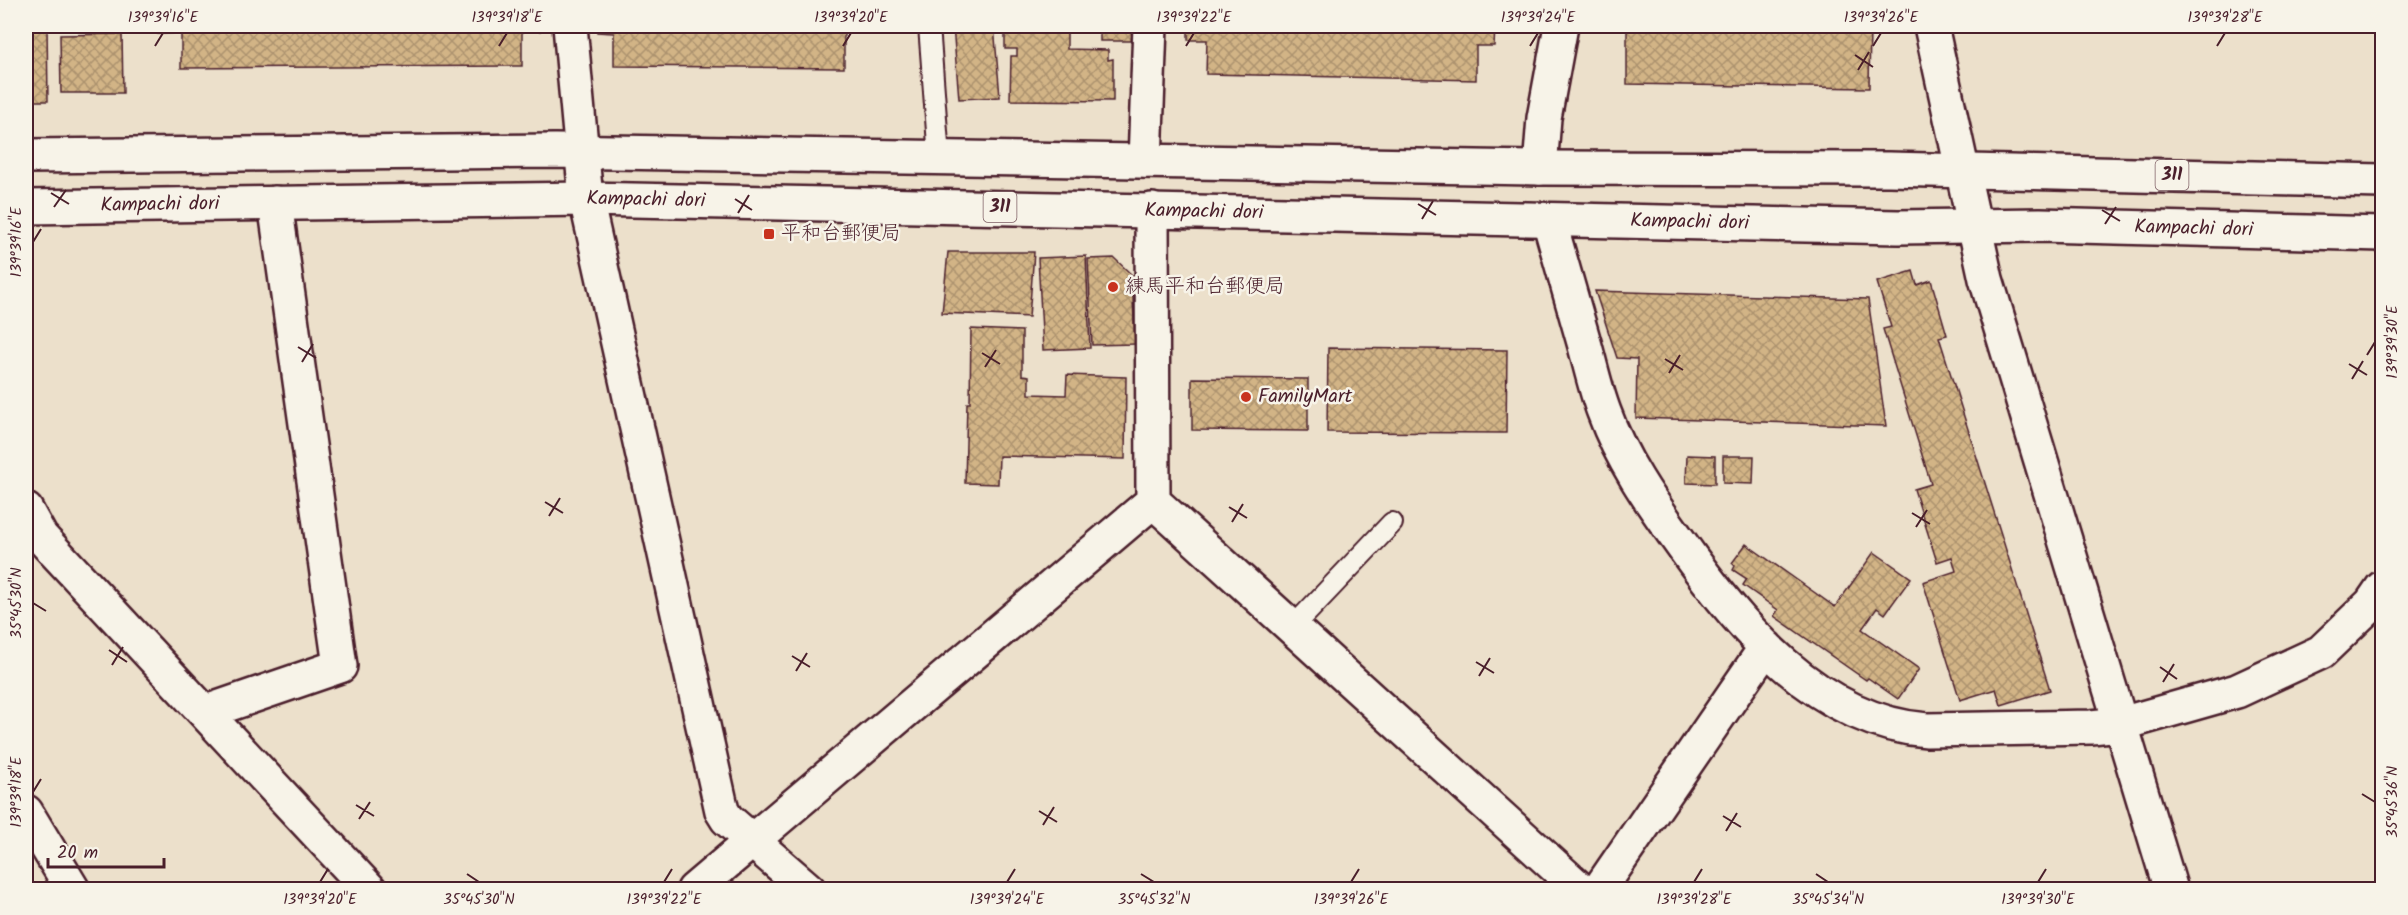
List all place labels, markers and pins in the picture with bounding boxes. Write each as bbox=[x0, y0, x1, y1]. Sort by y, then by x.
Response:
place label: 平和台郵便局 bbox=[781, 218, 901, 250]
marker: 平和台郵便局 bbox=[762, 227, 776, 241]
place label: 練馬平和台郵便局 bbox=[1125, 271, 1285, 303]
marker: 練馬平和台郵便局 bbox=[1106, 280, 1120, 294]
place label: FamilyMart bbox=[1258, 381, 1353, 413]
marker: FamilyMart bbox=[1239, 390, 1253, 404]

